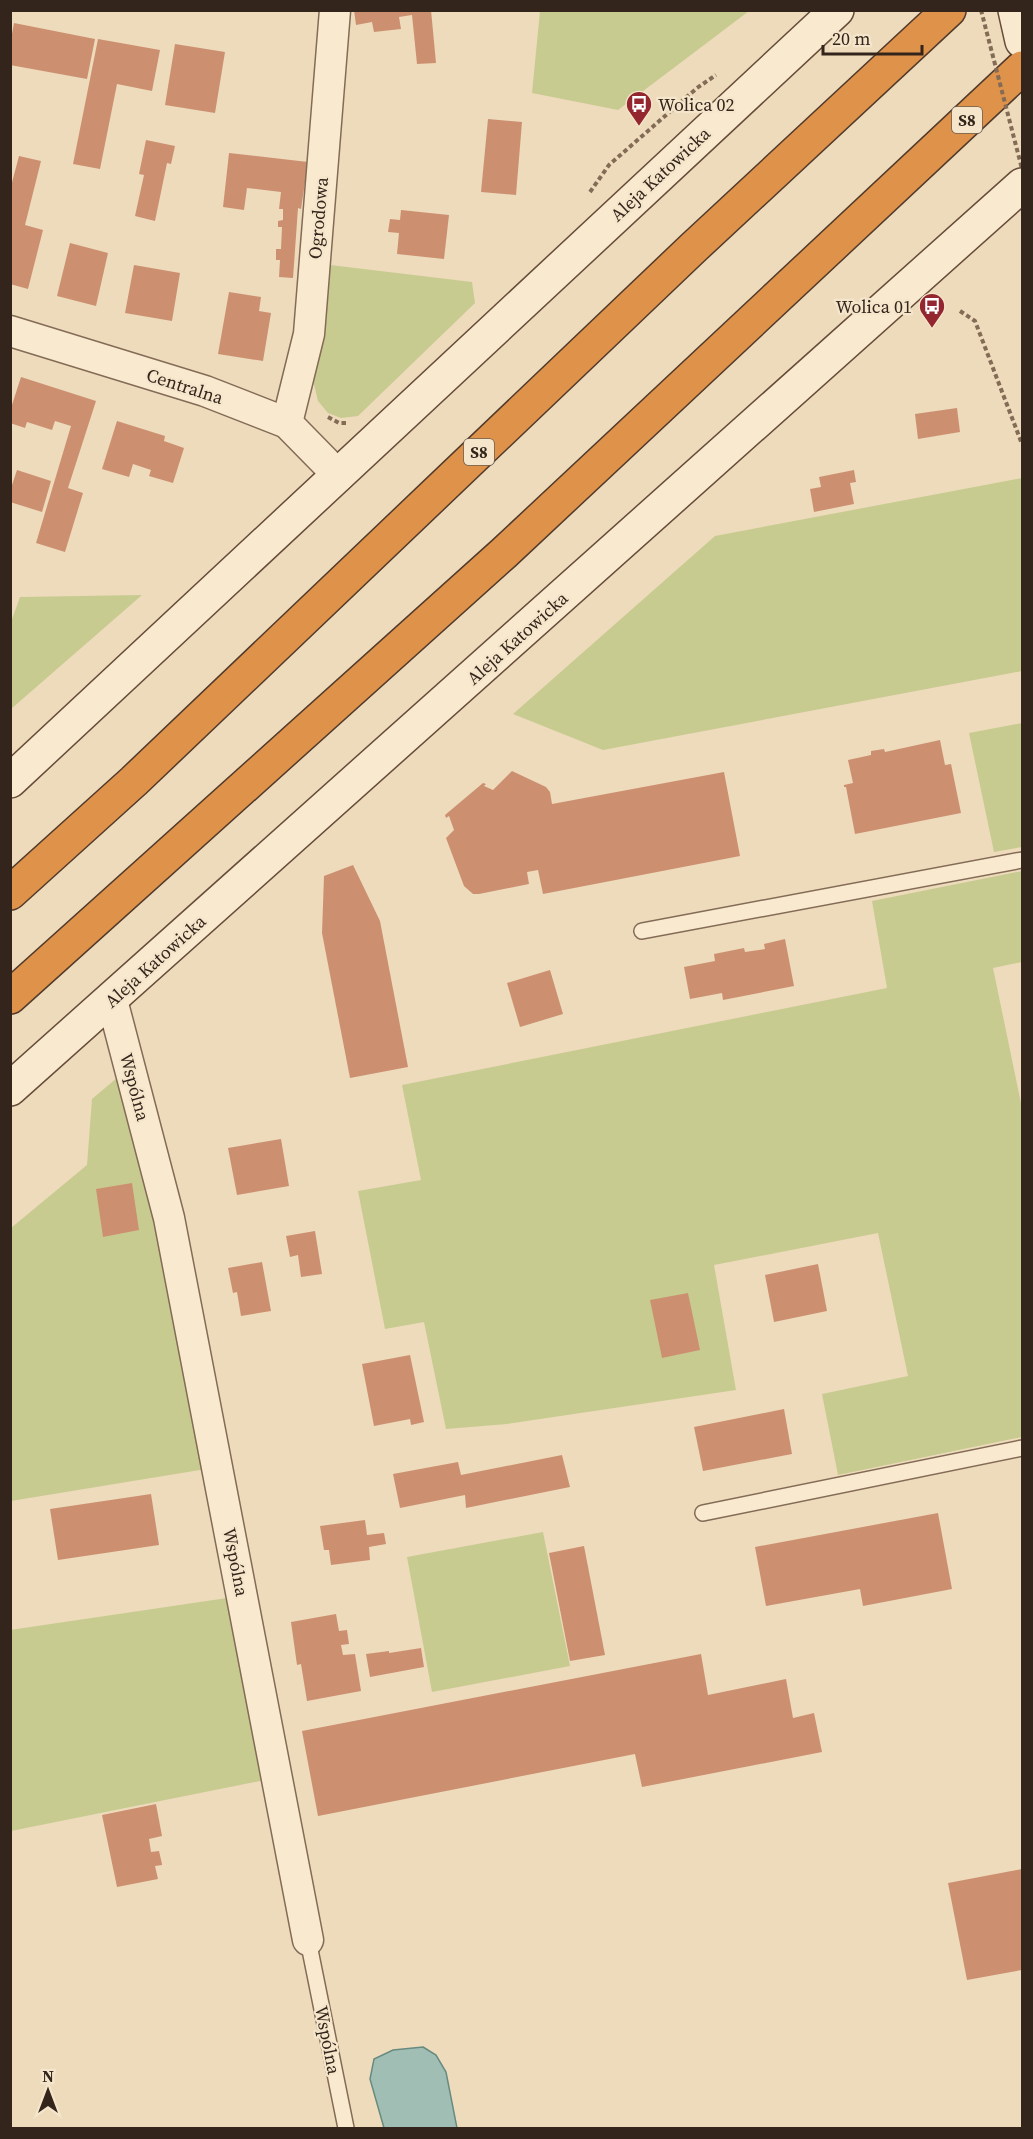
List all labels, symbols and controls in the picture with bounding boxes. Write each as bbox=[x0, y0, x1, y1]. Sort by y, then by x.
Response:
scale bar bbox=[823, 18, 922, 56]
text: 20 m bbox=[832, 26, 870, 51]
bus stop icon: Wolica 02 bbox=[624, 89, 654, 127]
place label: Wolica 02 bbox=[658, 92, 735, 117]
road number: S8 bbox=[952, 107, 982, 133]
street label: Aleja Katowicka bbox=[605, 121, 716, 227]
street label: Ogrodowa bbox=[302, 175, 334, 260]
bus stop icon: Wolica 01 bbox=[917, 291, 947, 329]
place label: Wolica 01 bbox=[835, 294, 912, 319]
street label: Centralna bbox=[143, 362, 227, 410]
road number: S8 bbox=[464, 439, 494, 465]
street label: Aleja Katowicka bbox=[461, 585, 574, 690]
street label: Aleja Katowicka bbox=[99, 908, 212, 1013]
street label: Wspólna bbox=[114, 1050, 156, 1125]
street label: Wspólna bbox=[217, 1526, 255, 1599]
street label: Wspólna bbox=[309, 2004, 347, 2077]
north arrow bbox=[18, 2061, 78, 2121]
text: N bbox=[42, 2065, 54, 2087]

